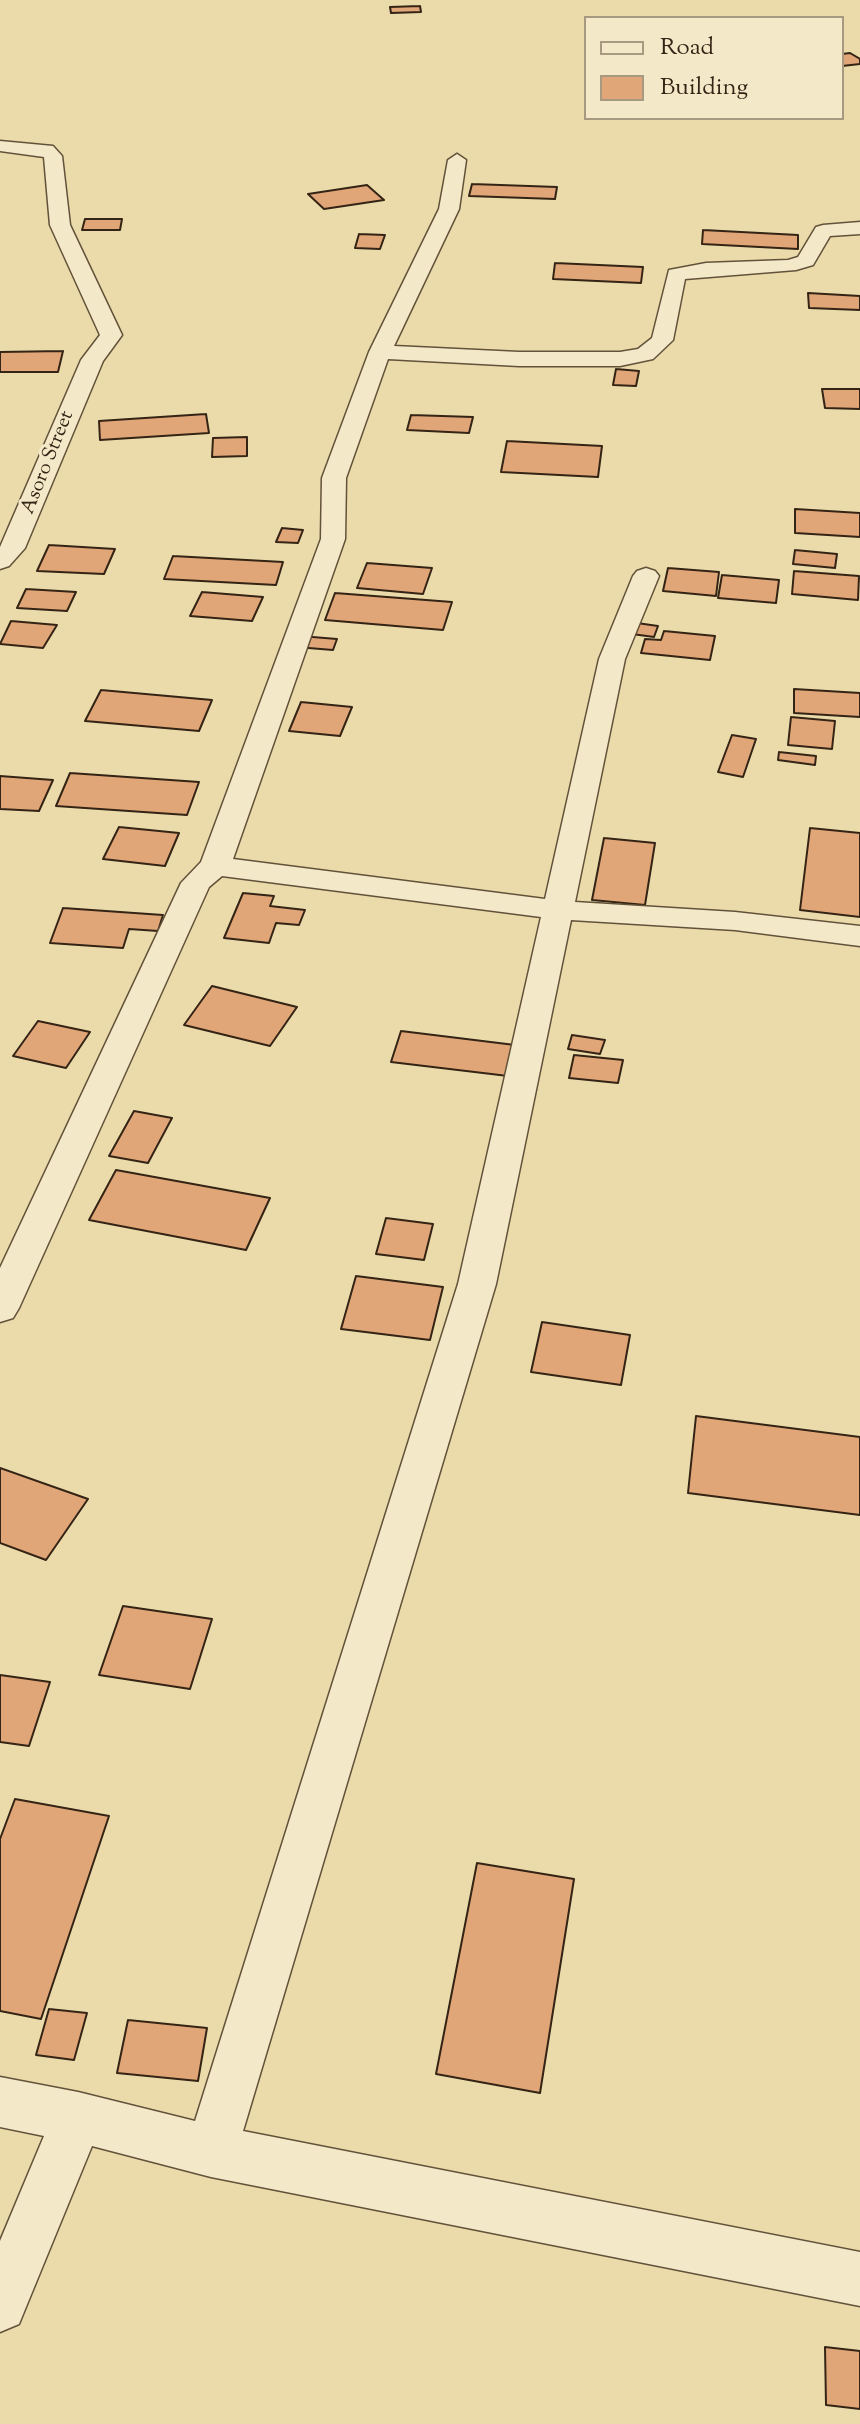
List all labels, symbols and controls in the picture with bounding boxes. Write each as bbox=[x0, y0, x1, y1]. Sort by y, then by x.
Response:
legend bbox=[584, 16, 844, 120]
text: Road bbox=[660, 31, 714, 65]
text: Building bbox=[660, 71, 748, 105]
street label: Asoro Street bbox=[17, 408, 81, 518]

